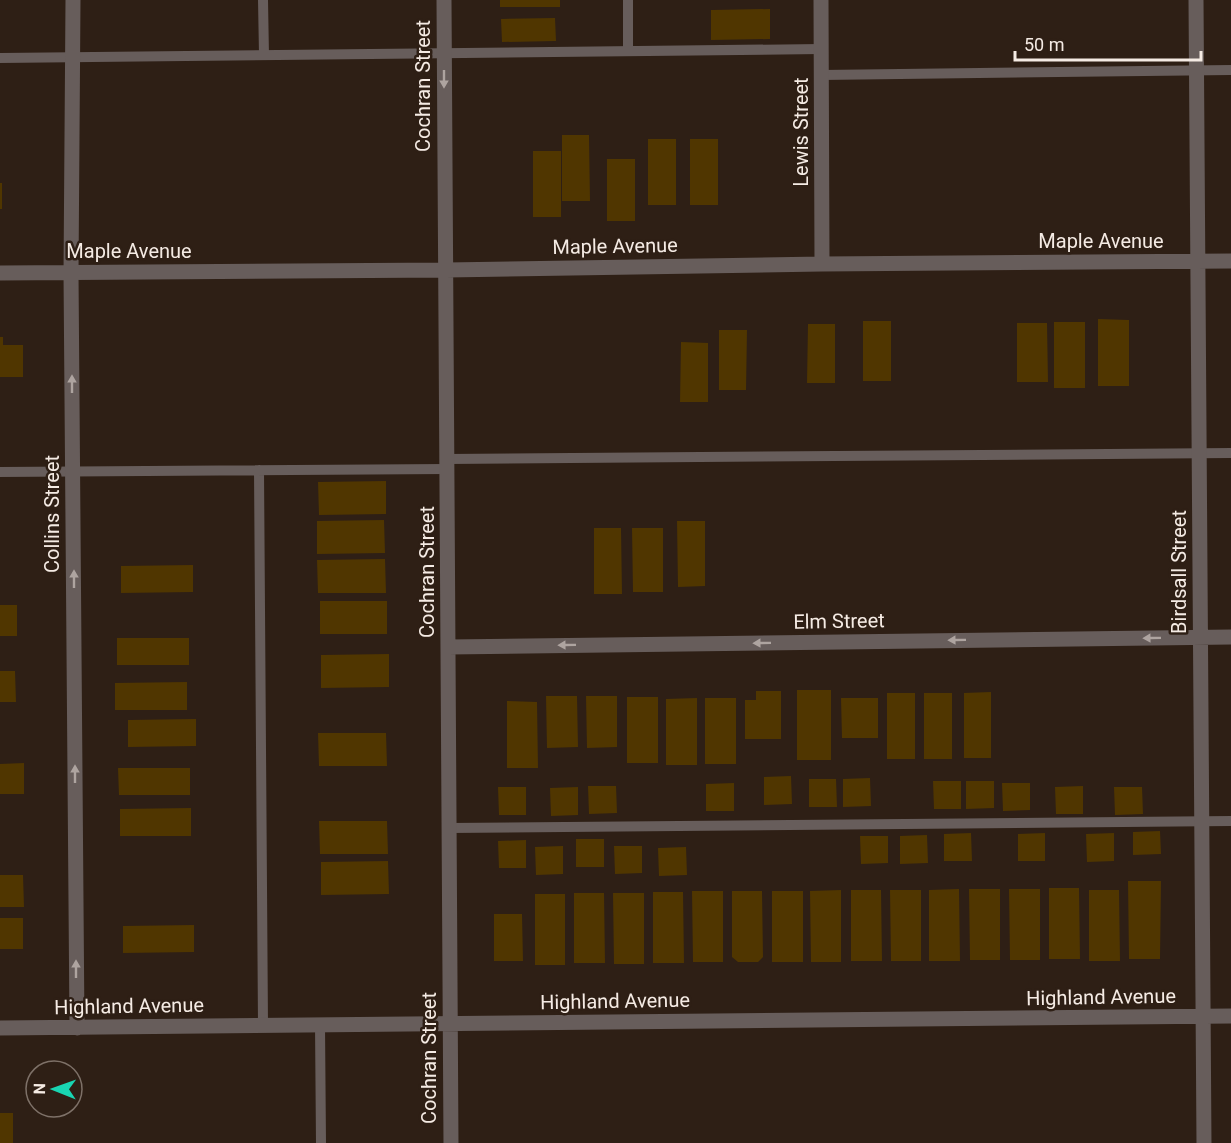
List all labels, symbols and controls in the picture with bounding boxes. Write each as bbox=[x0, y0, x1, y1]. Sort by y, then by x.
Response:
street label: Cochran Street bbox=[411, 20, 435, 152]
scale bar bbox=[1015, 24, 1201, 62]
text: 50 m bbox=[1024, 34, 1064, 55]
one-way arrow bbox=[439, 70, 449, 89]
street label: Lewis Street bbox=[789, 77, 813, 187]
street label: Maple Avenue bbox=[1038, 229, 1164, 253]
street label: Maple Avenue bbox=[552, 233, 678, 259]
street label: Maple Avenue bbox=[66, 239, 192, 263]
one-way arrow bbox=[67, 375, 77, 394]
street label: Collins Street bbox=[40, 455, 64, 573]
street label: Cochran Street bbox=[415, 506, 439, 638]
street label: Birdsall Street bbox=[1167, 510, 1191, 634]
one-way arrow bbox=[69, 570, 78, 589]
street label: Elm Street bbox=[793, 608, 885, 634]
one-way arrow bbox=[1142, 633, 1161, 643]
one-way arrow bbox=[947, 635, 966, 645]
one-way arrow bbox=[752, 638, 771, 648]
one-way arrow bbox=[557, 640, 576, 650]
one-way arrow bbox=[70, 765, 80, 784]
one-way arrow bbox=[71, 960, 81, 979]
street label: Highland Avenue bbox=[1026, 984, 1176, 1010]
street label: Highland Avenue bbox=[540, 988, 690, 1014]
street label: Cochran Street bbox=[417, 992, 441, 1124]
street label: Highland Avenue bbox=[54, 993, 204, 1019]
north arrow bbox=[24, 1059, 84, 1119]
text: N bbox=[30, 1083, 49, 1095]

